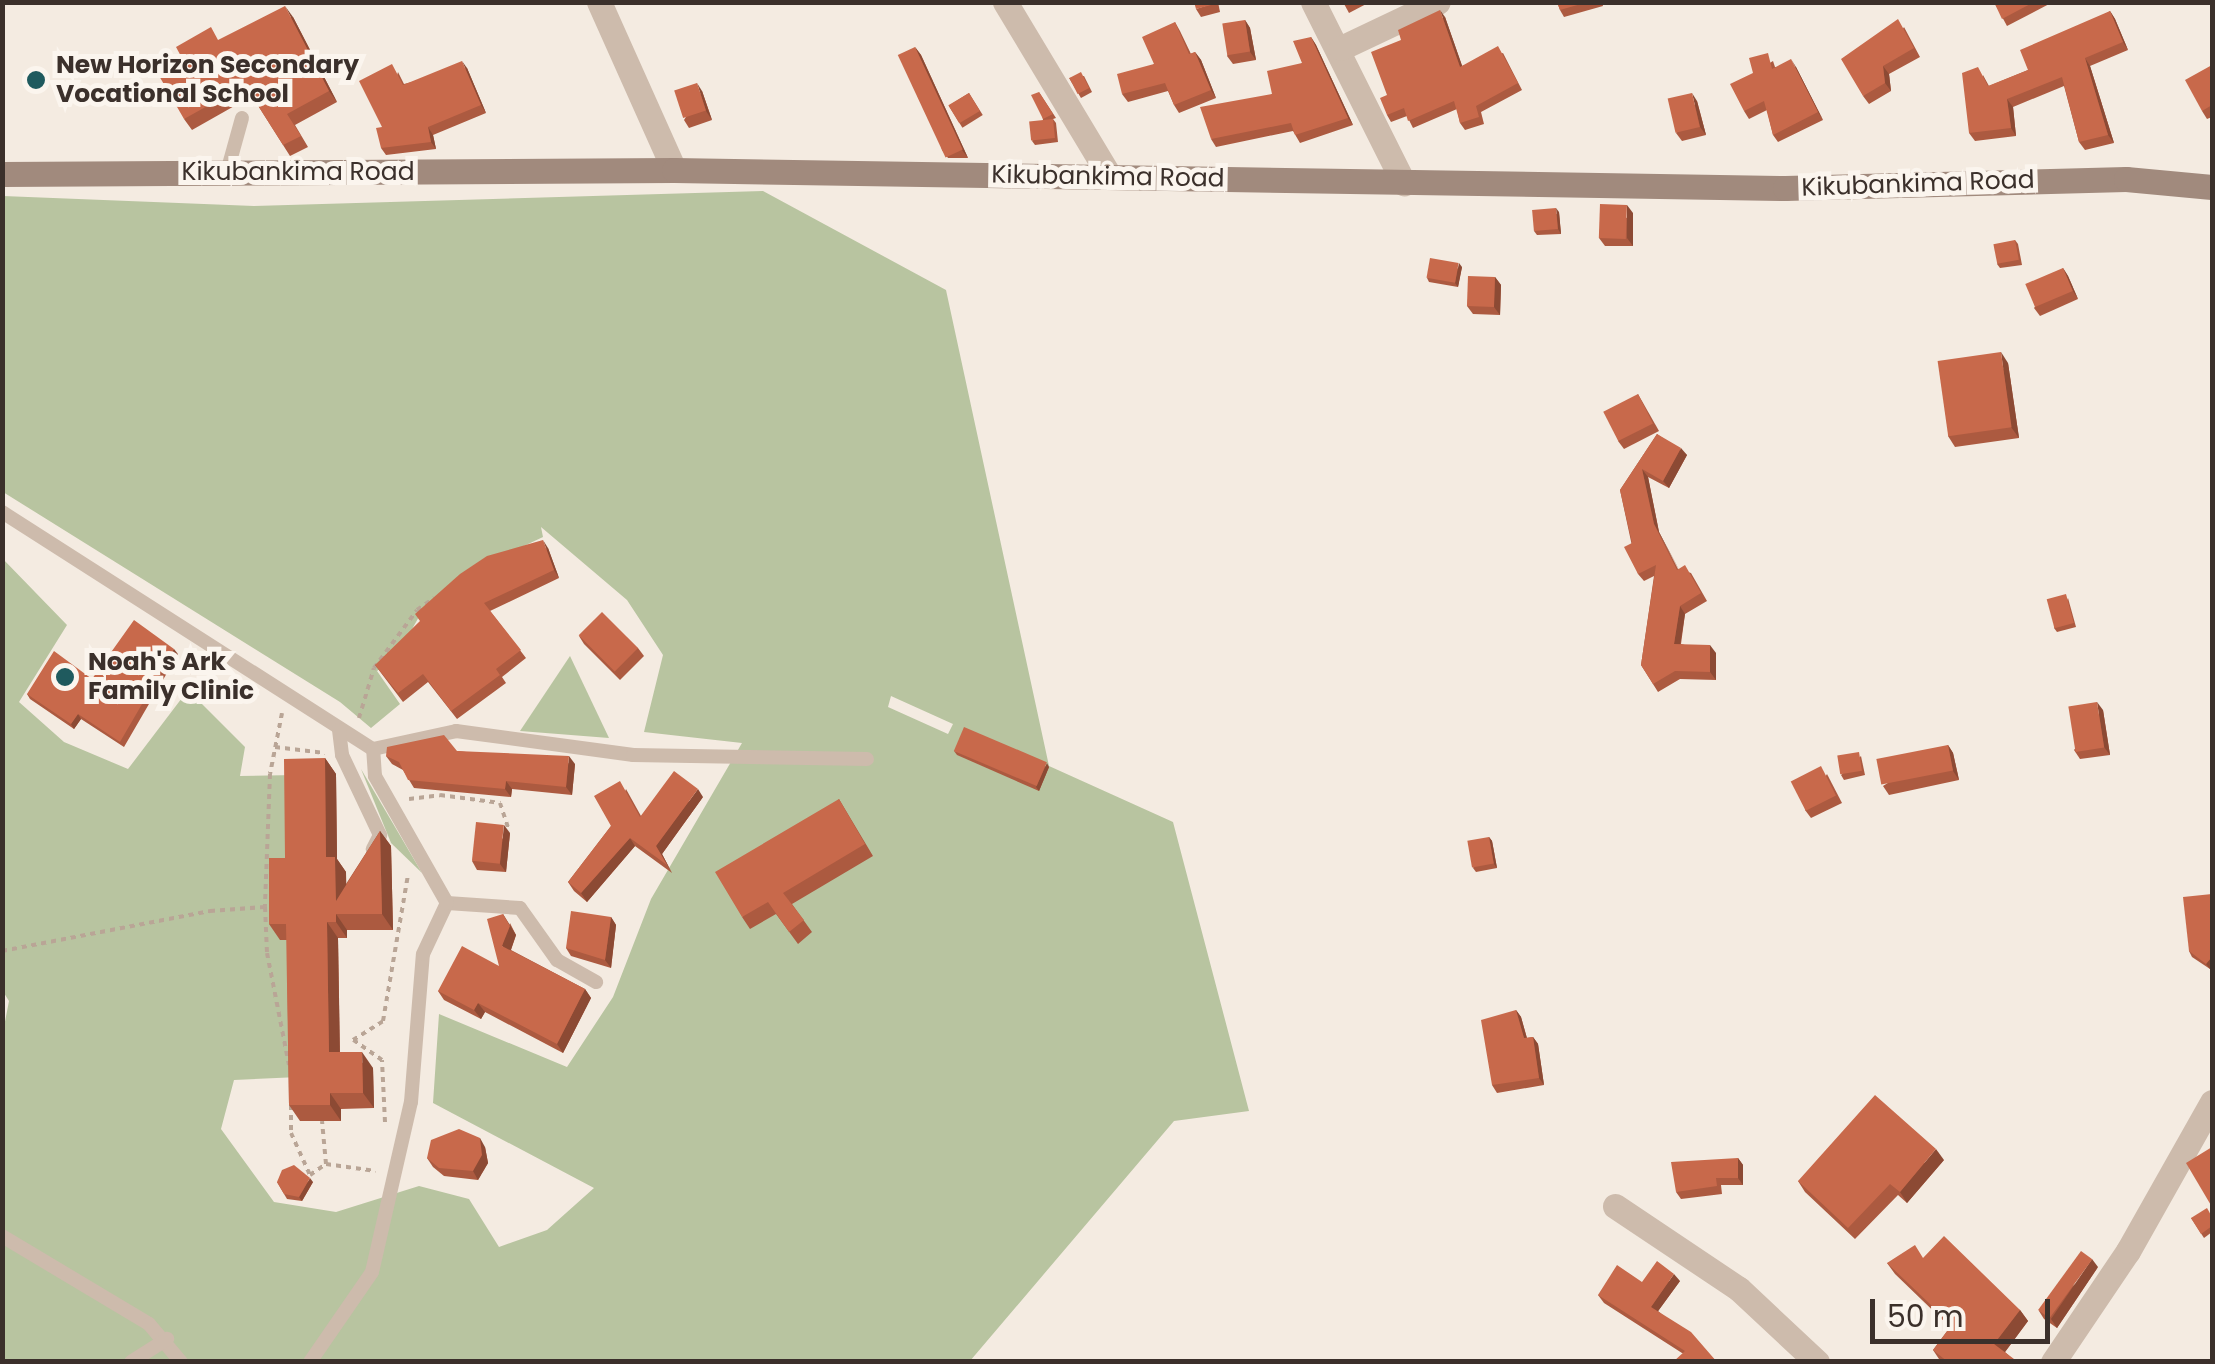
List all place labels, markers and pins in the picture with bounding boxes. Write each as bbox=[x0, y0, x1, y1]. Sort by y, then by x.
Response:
place label: New Horizon Secondary Vocational School bbox=[56, 51, 359, 110]
marker: New Horizon Secondary Vocational School bbox=[25, 69, 47, 91]
place label: Noah's Ark Family Clinic bbox=[88, 648, 254, 707]
marker: Noah's Ark Family Clinic bbox=[52, 664, 78, 690]

